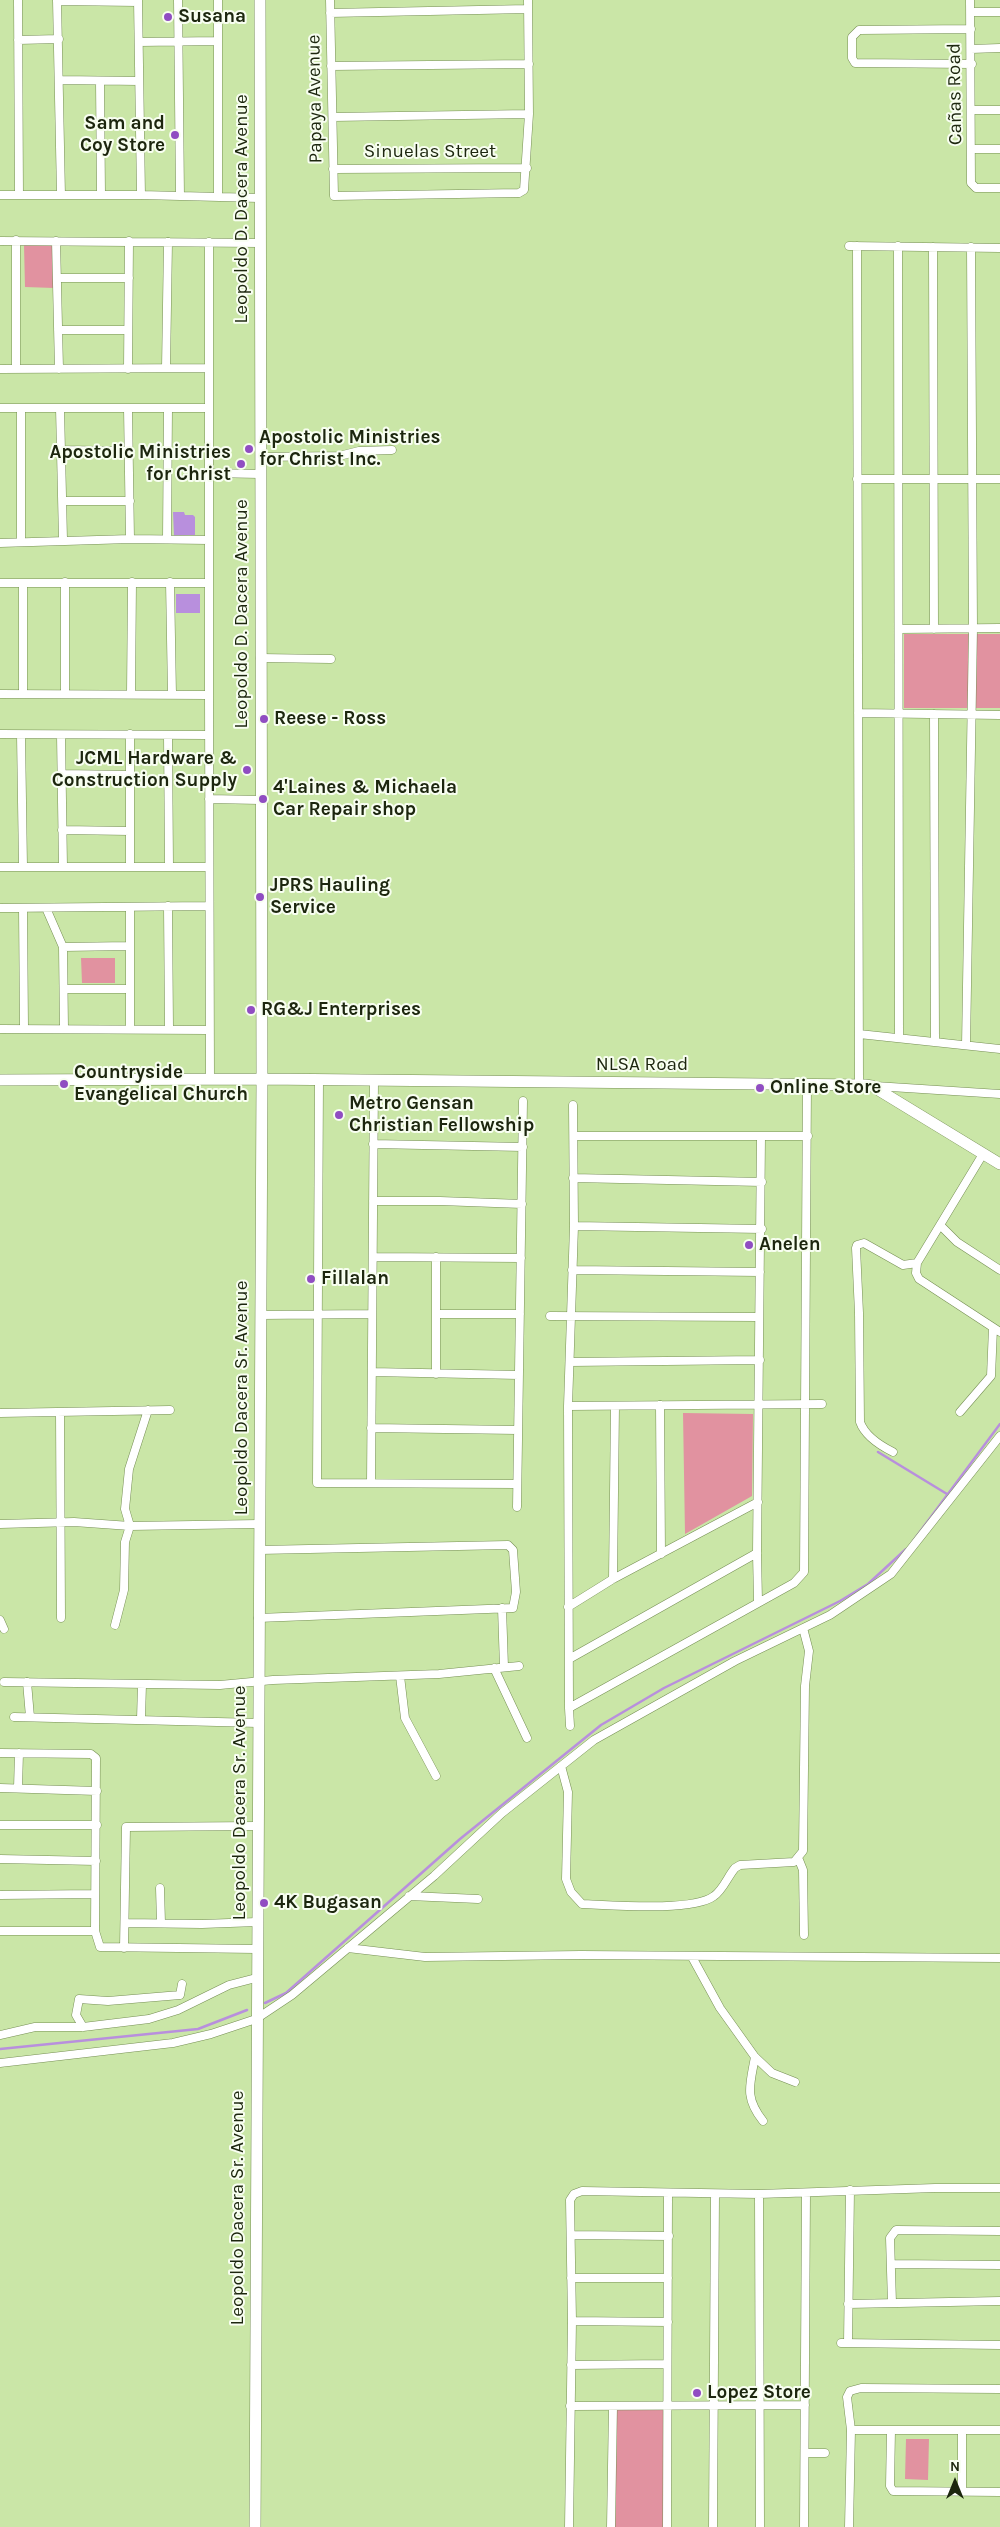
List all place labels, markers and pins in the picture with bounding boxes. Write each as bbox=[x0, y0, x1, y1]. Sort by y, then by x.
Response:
place label: Susana bbox=[178, 6, 246, 28]
marker: Susana bbox=[162, 11, 174, 23]
place label: Sam and Coy Store bbox=[80, 113, 165, 157]
marker: Sam and Coy Store bbox=[169, 129, 181, 141]
place label: Apostolic Ministries for Christ Inc. bbox=[259, 427, 441, 471]
place label: Apostolic Ministries for Christ bbox=[49, 442, 231, 486]
marker: Apostolic Ministries for Christ Inc. bbox=[243, 443, 255, 455]
marker: Apostolic Ministries for Christ bbox=[235, 458, 247, 470]
place label: Reese - Ross bbox=[274, 708, 386, 730]
marker: Reese - Ross bbox=[258, 713, 270, 725]
place label: JCML Hardware & Construction Supply bbox=[52, 748, 237, 792]
marker: JCML Hardware & Construction Supply bbox=[241, 764, 253, 776]
place label: 4'Laines & Michaela Car Repair shop bbox=[273, 777, 457, 821]
marker: 4'Laines & Michaela Car Repair shop bbox=[257, 793, 269, 805]
place label: JPRS Hauling Service bbox=[270, 875, 390, 919]
marker: JPRS Hauling Service bbox=[254, 891, 266, 903]
place label: RG&J Enterprises bbox=[261, 999, 421, 1021]
marker: RG&J Enterprises bbox=[245, 1004, 257, 1016]
place label: Countryside Evangelical Church bbox=[74, 1062, 248, 1106]
place label: Online Store bbox=[770, 1077, 881, 1099]
marker: Countryside Evangelical Church bbox=[58, 1078, 70, 1090]
marker: Online Store bbox=[754, 1082, 766, 1094]
place label: Metro Gensan Christian Fellowship bbox=[349, 1093, 534, 1137]
marker: Metro Gensan Christian Fellowship bbox=[333, 1109, 345, 1121]
place label: Anelen bbox=[759, 1234, 820, 1256]
marker: Anelen bbox=[743, 1239, 755, 1251]
place label: Fillalan bbox=[321, 1268, 389, 1290]
marker: Fillalan bbox=[305, 1273, 317, 1285]
place label: 4K Bugasan bbox=[274, 1892, 382, 1914]
marker: 4K Bugasan bbox=[258, 1897, 270, 1909]
place label: Lopez Store bbox=[707, 2382, 811, 2404]
marker: Lopez Store bbox=[691, 2387, 703, 2399]

